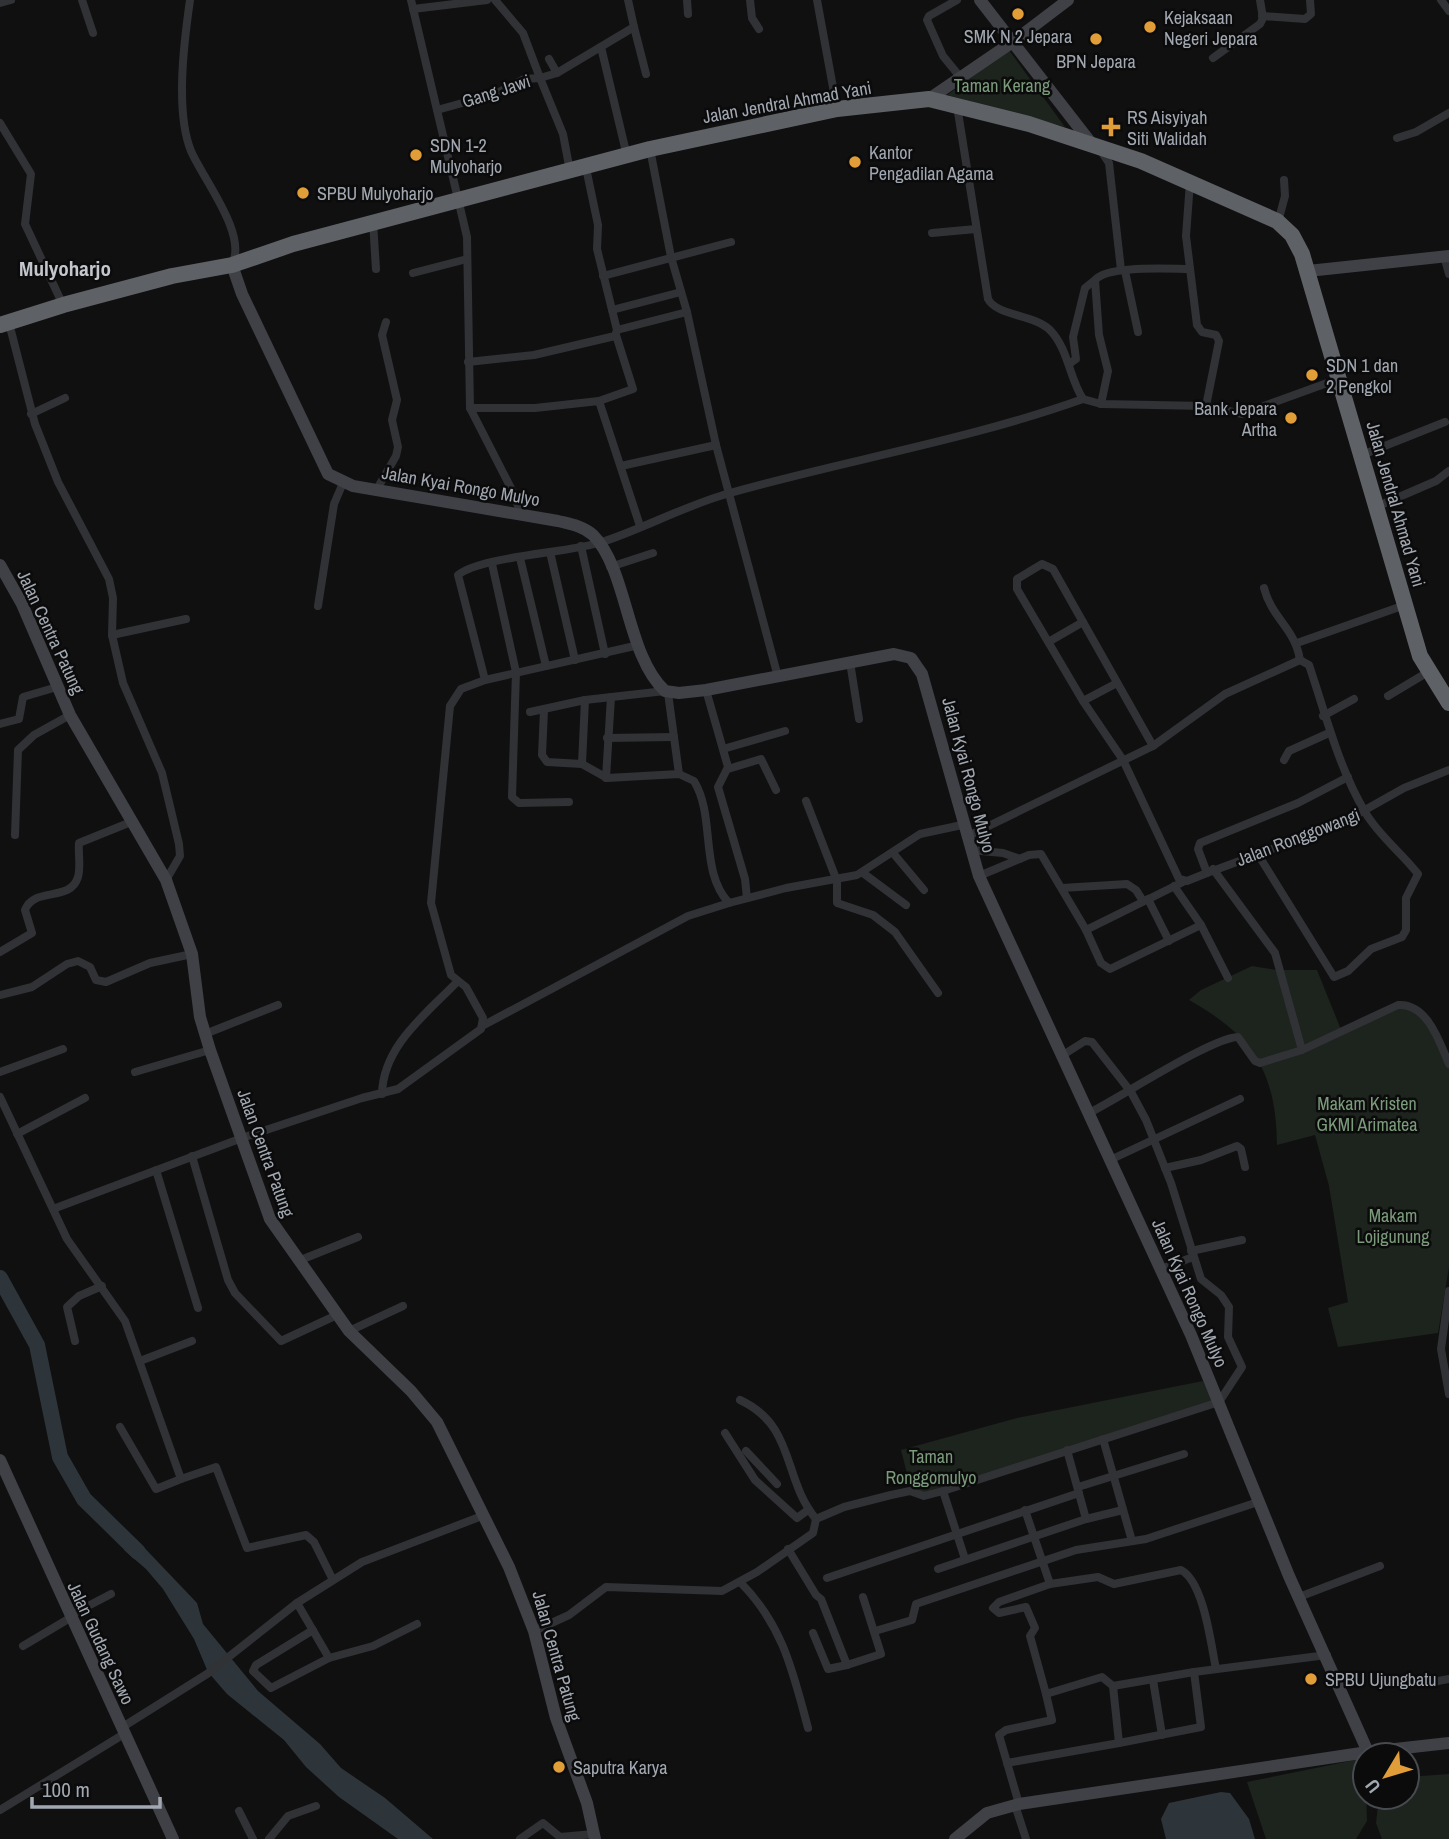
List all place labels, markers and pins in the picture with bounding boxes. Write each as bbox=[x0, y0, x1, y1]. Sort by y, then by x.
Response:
place label: Kejaksaan Negeri Jepara bbox=[1164, 5, 1258, 51]
marker: SMK N 2 Jepara bbox=[1010, 6, 1026, 22]
marker: Kejaksaan Negeri Jepara bbox=[1142, 19, 1158, 35]
place label: SMK N 2 Jepara bbox=[964, 24, 1072, 49]
marker: BPN Jepara bbox=[1088, 31, 1104, 47]
place label: BPN Jepara bbox=[1056, 49, 1136, 74]
place label: RS Aisyiyah Siti Walidah bbox=[1127, 105, 1207, 151]
marker: RS Aisyiyah Siti Walidah bbox=[1101, 117, 1121, 137]
place label: SDN 1-2 Mulyoharjo bbox=[430, 133, 502, 179]
place label: Kantor Pengadilan Agama bbox=[869, 140, 994, 186]
marker: SDN 1-2 Mulyoharjo bbox=[408, 147, 424, 163]
marker: Kantor Pengadilan Agama bbox=[847, 154, 863, 170]
place label: SPBU Mulyoharjo bbox=[317, 181, 433, 206]
marker: SPBU Mulyoharjo bbox=[295, 185, 311, 201]
place label: SDN 1 dan 2 Pengkol bbox=[1326, 353, 1398, 399]
marker: SDN 1 dan 2 Pengkol bbox=[1304, 367, 1320, 383]
place label: Bank Jepara Artha bbox=[1194, 396, 1277, 442]
marker: Bank Jepara Artha bbox=[1283, 410, 1299, 426]
place label: SPBU Ujungbatu bbox=[1325, 1667, 1437, 1692]
marker: SPBU Ujungbatu bbox=[1303, 1671, 1319, 1687]
place label: Saputra Karya bbox=[573, 1755, 667, 1780]
marker: Saputra Karya bbox=[551, 1759, 567, 1775]

